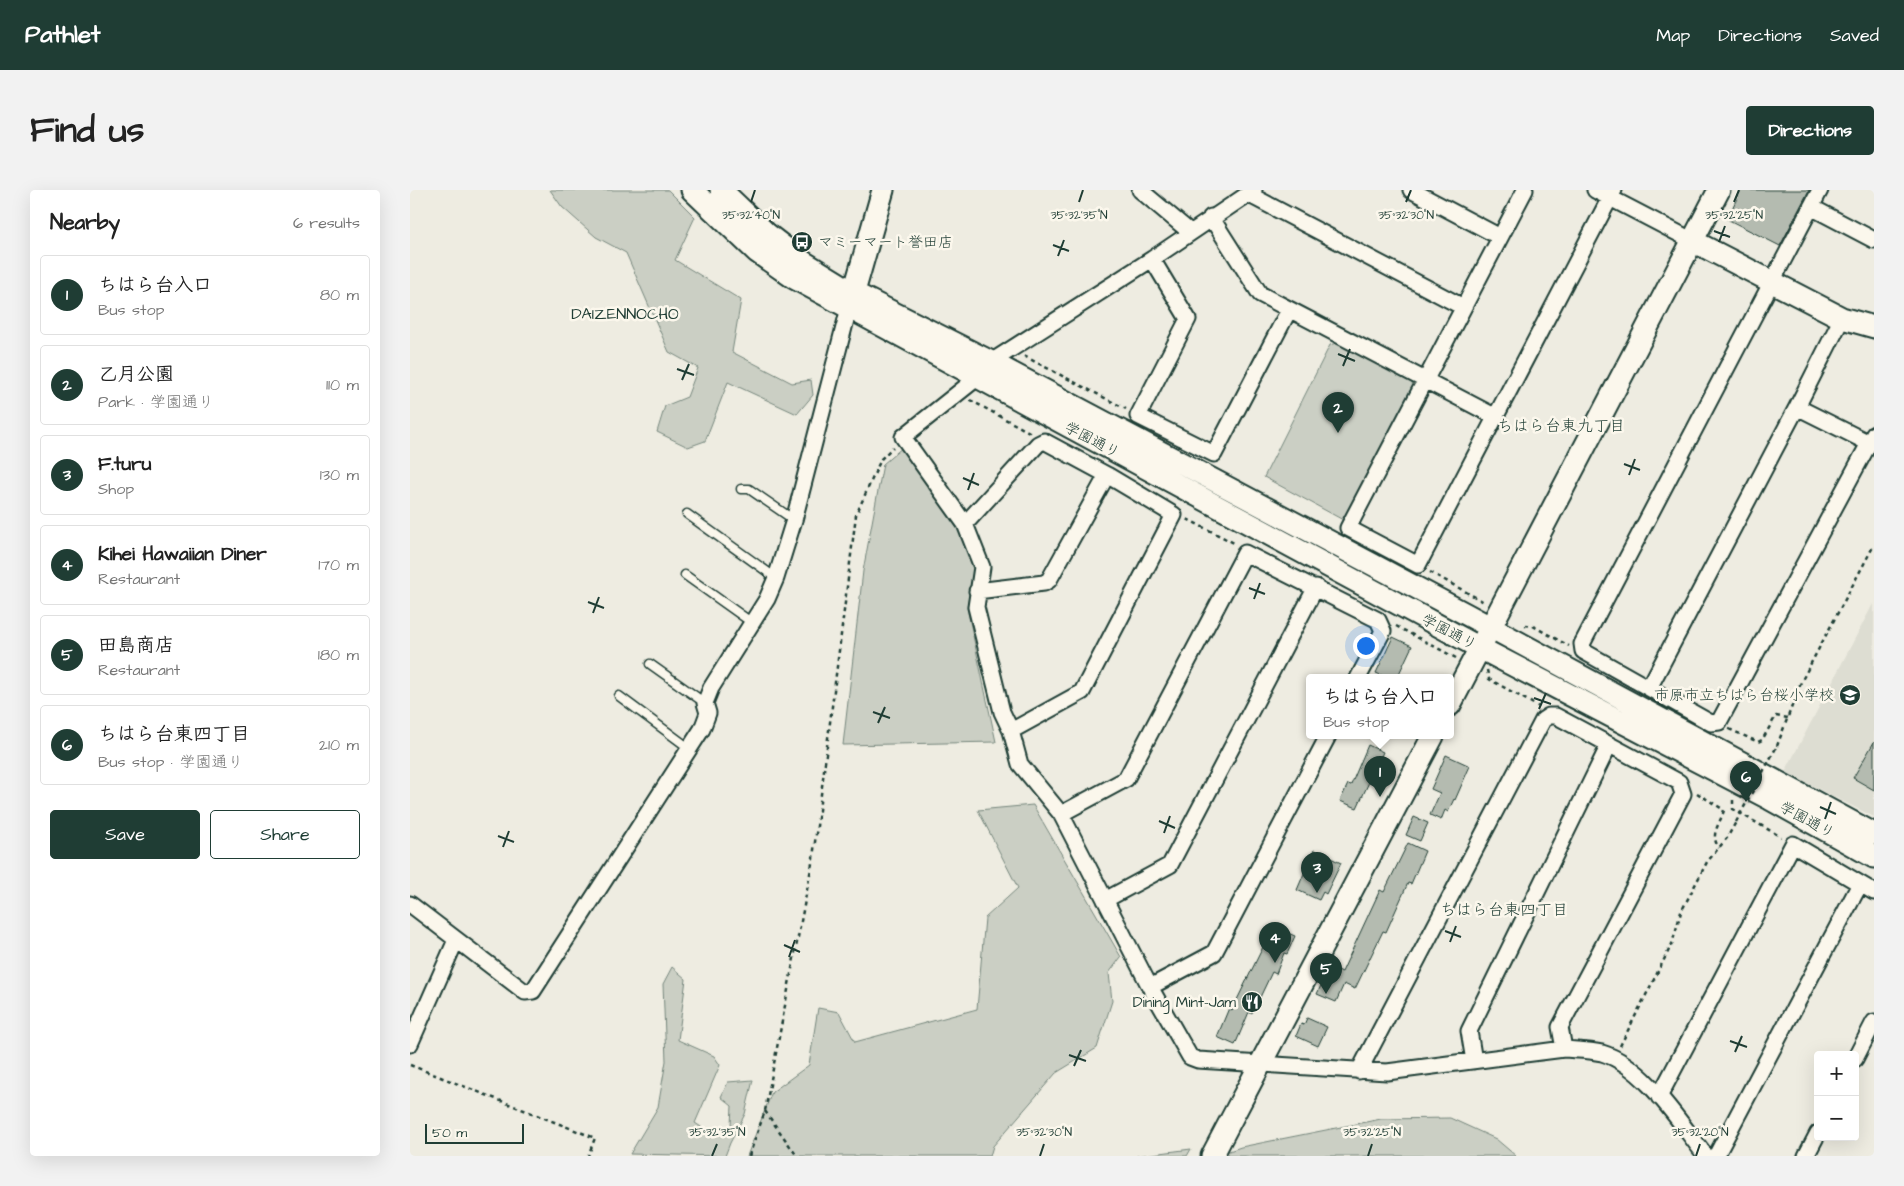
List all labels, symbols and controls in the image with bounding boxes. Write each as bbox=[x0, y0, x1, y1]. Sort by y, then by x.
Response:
text: Pathlet bbox=[25, 18, 101, 52]
text: Map bbox=[1656, 23, 1690, 48]
text: Directions bbox=[1718, 23, 1802, 48]
text: Saved bbox=[1830, 23, 1879, 48]
text: Find us bbox=[30, 106, 144, 155]
button: Directions bbox=[1746, 106, 1874, 155]
text: 35°32'40"N bbox=[722, 207, 781, 224]
text: 35°32'35"N bbox=[1050, 207, 1108, 224]
text: 35°32'30"N bbox=[1378, 207, 1435, 224]
text: 35°32'25"N bbox=[1705, 207, 1763, 224]
text: Nearby bbox=[50, 208, 120, 237]
text: 6 results bbox=[293, 212, 360, 234]
bus stop icon: マミーマート誉田店 bbox=[790, 230, 814, 254]
place label: マミーマート誉田店 bbox=[818, 232, 953, 253]
text: ちはら台入口 bbox=[98, 272, 212, 299]
text: 1 bbox=[66, 284, 68, 306]
text: 80 m bbox=[320, 284, 359, 306]
text: Bus stop bbox=[98, 299, 164, 321]
district label: DAIZENNOCHO bbox=[571, 303, 679, 325]
text: 乙月公園 bbox=[98, 361, 174, 388]
text: 2 bbox=[62, 374, 72, 396]
text: 110 m bbox=[326, 374, 359, 396]
text: Park · 学園通り bbox=[98, 391, 214, 413]
pin: 2 bbox=[1322, 392, 1354, 433]
district label: ちはら台東九丁目 bbox=[1497, 415, 1625, 437]
street label: 学園通り bbox=[1061, 417, 1123, 463]
text: F.turu bbox=[98, 451, 151, 478]
text: 3 bbox=[63, 464, 71, 486]
text: 130 m bbox=[320, 464, 359, 486]
text: Shop bbox=[98, 478, 134, 500]
text: Kihei Hawaiian Diner bbox=[98, 541, 267, 568]
text: 4 bbox=[62, 554, 72, 576]
text: 170 m bbox=[318, 554, 359, 576]
text: Restaurant bbox=[98, 568, 180, 590]
street label: 学園通り bbox=[1418, 609, 1480, 655]
text: 田島商店 bbox=[98, 632, 174, 659]
your location bbox=[1353, 633, 1379, 659]
text: 5 bbox=[61, 644, 73, 666]
text: 180 m bbox=[318, 644, 359, 666]
text: Restaurant bbox=[98, 659, 180, 681]
popup bbox=[1306, 674, 1454, 739]
school or university icon: 市原市立ちはら台桜小学校 bbox=[1838, 683, 1862, 707]
text: ちはら台入口 bbox=[1323, 684, 1437, 711]
place label: 市原市立ちはら台桜小学校 bbox=[1654, 685, 1834, 706]
text: Bus stop bbox=[1323, 711, 1389, 733]
text: ちはら台東四丁目 bbox=[98, 721, 250, 748]
text: 6 bbox=[62, 734, 72, 756]
text: 210 m bbox=[319, 734, 359, 756]
text: Bus stop · 学園通り bbox=[98, 751, 243, 773]
pin: 1 bbox=[1364, 756, 1396, 797]
pin: 6 bbox=[1730, 761, 1762, 802]
street label: 学園通り bbox=[1776, 796, 1838, 844]
button: Save bbox=[50, 810, 200, 859]
button: Share bbox=[210, 810, 360, 859]
pin: 3 bbox=[1301, 852, 1333, 893]
district label: ちはら台東四丁目 bbox=[1440, 899, 1568, 921]
pin: 4 bbox=[1259, 922, 1291, 963]
pin: 5 bbox=[1310, 953, 1342, 994]
restaurant icon: Dining Mint-Jam bbox=[1240, 990, 1264, 1014]
place label: Dining Mint-Jam bbox=[1133, 992, 1236, 1014]
map controls bbox=[1814, 1051, 1859, 1141]
button: + bbox=[1814, 1051, 1859, 1096]
button: − bbox=[1814, 1096, 1859, 1141]
scale bar bbox=[425, 1121, 524, 1144]
text: 50 m bbox=[432, 1123, 467, 1143]
text: 35°32'35"N bbox=[688, 1124, 746, 1141]
text: 35°32'30"N bbox=[1016, 1124, 1073, 1141]
text: 35°32'25"N bbox=[1343, 1124, 1401, 1141]
text: 35°32'20"N bbox=[1672, 1124, 1729, 1141]

